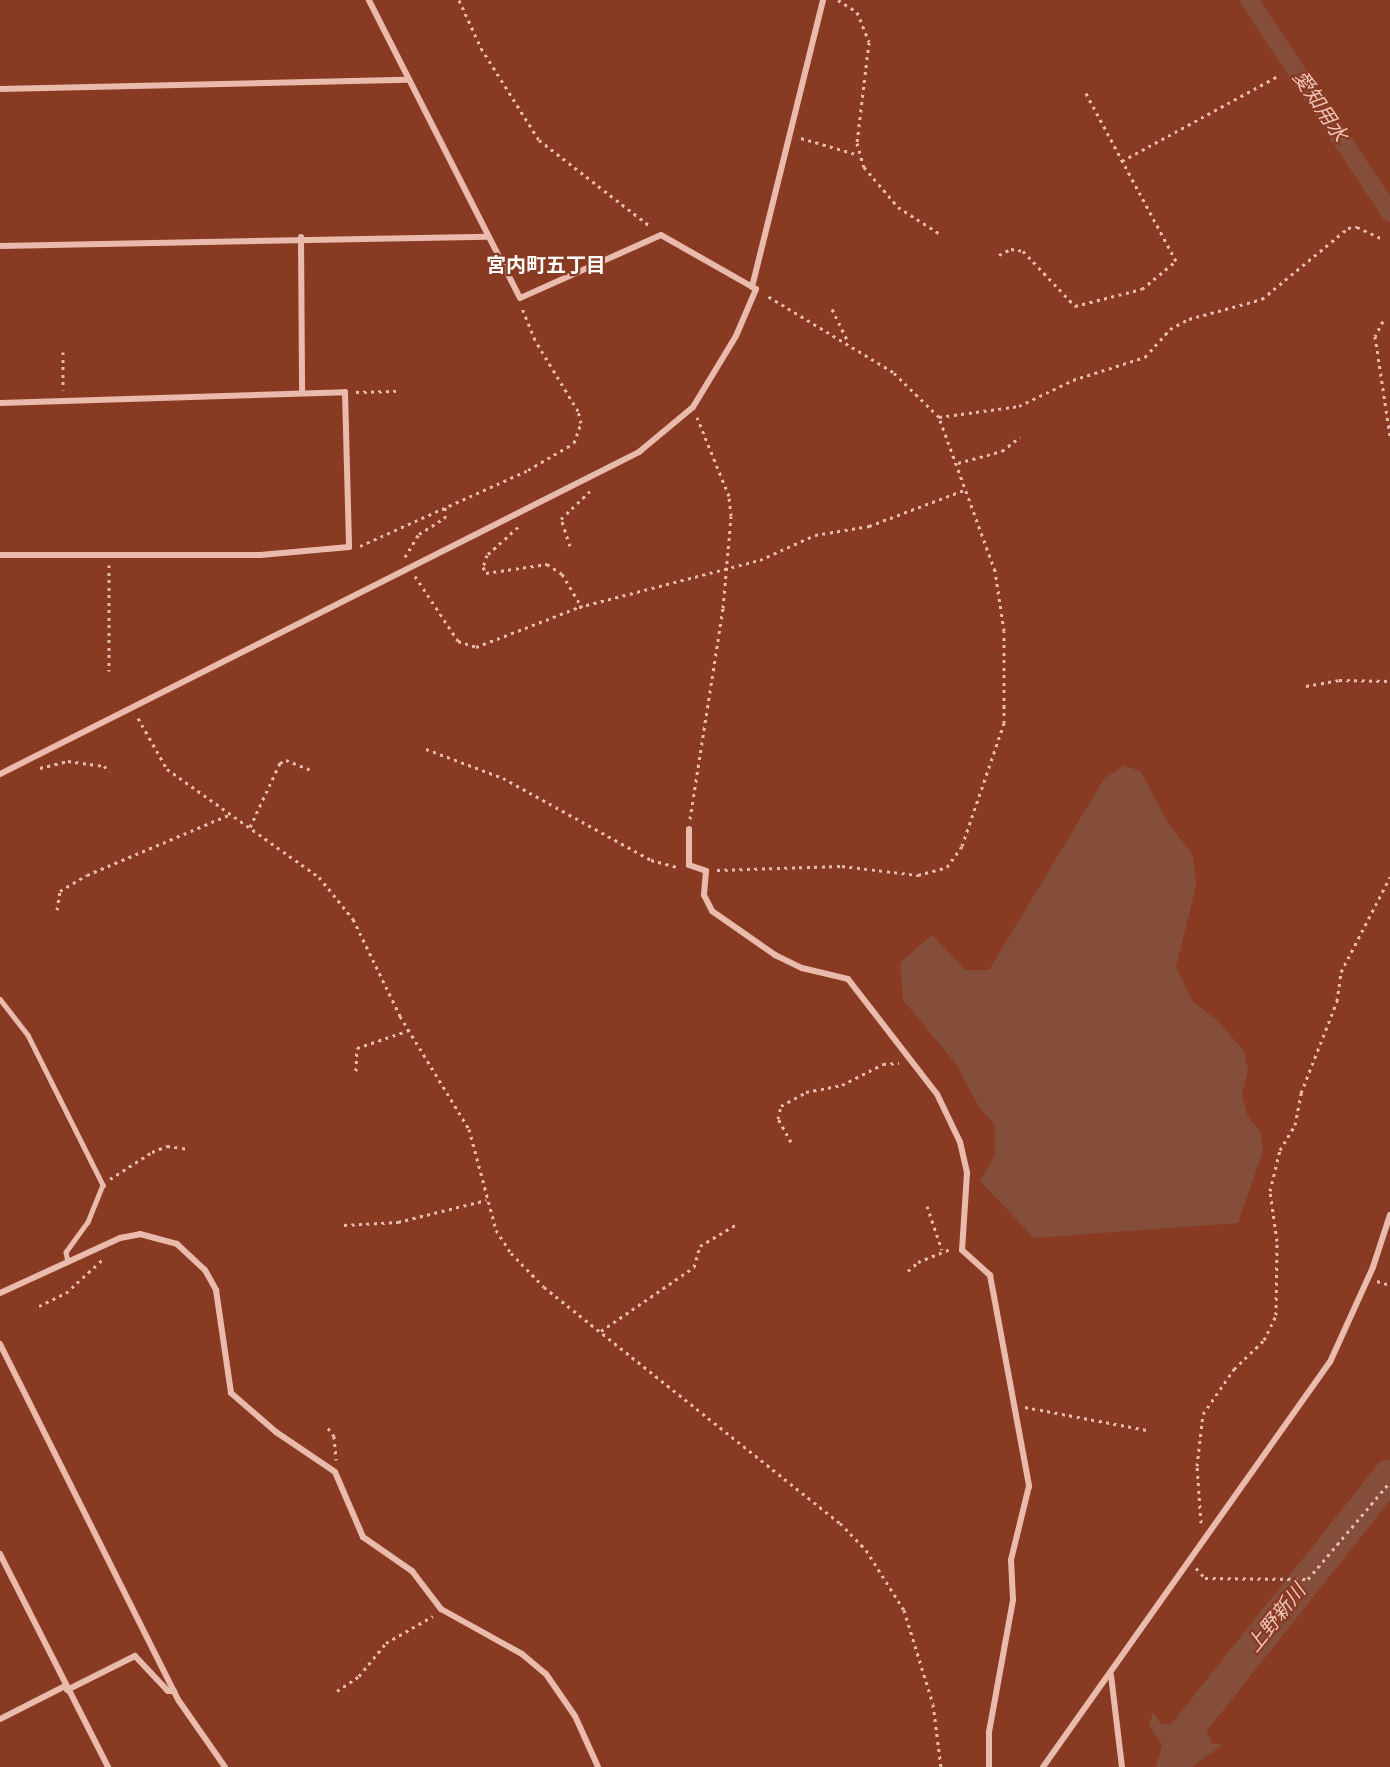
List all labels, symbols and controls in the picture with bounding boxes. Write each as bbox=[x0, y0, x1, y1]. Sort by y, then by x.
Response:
water label: 愛知用水 bbox=[1288, 66, 1352, 146]
district label: 宮内町五丁目 bbox=[486, 253, 606, 277]
water label: 上野新川 bbox=[1242, 1579, 1310, 1657]

